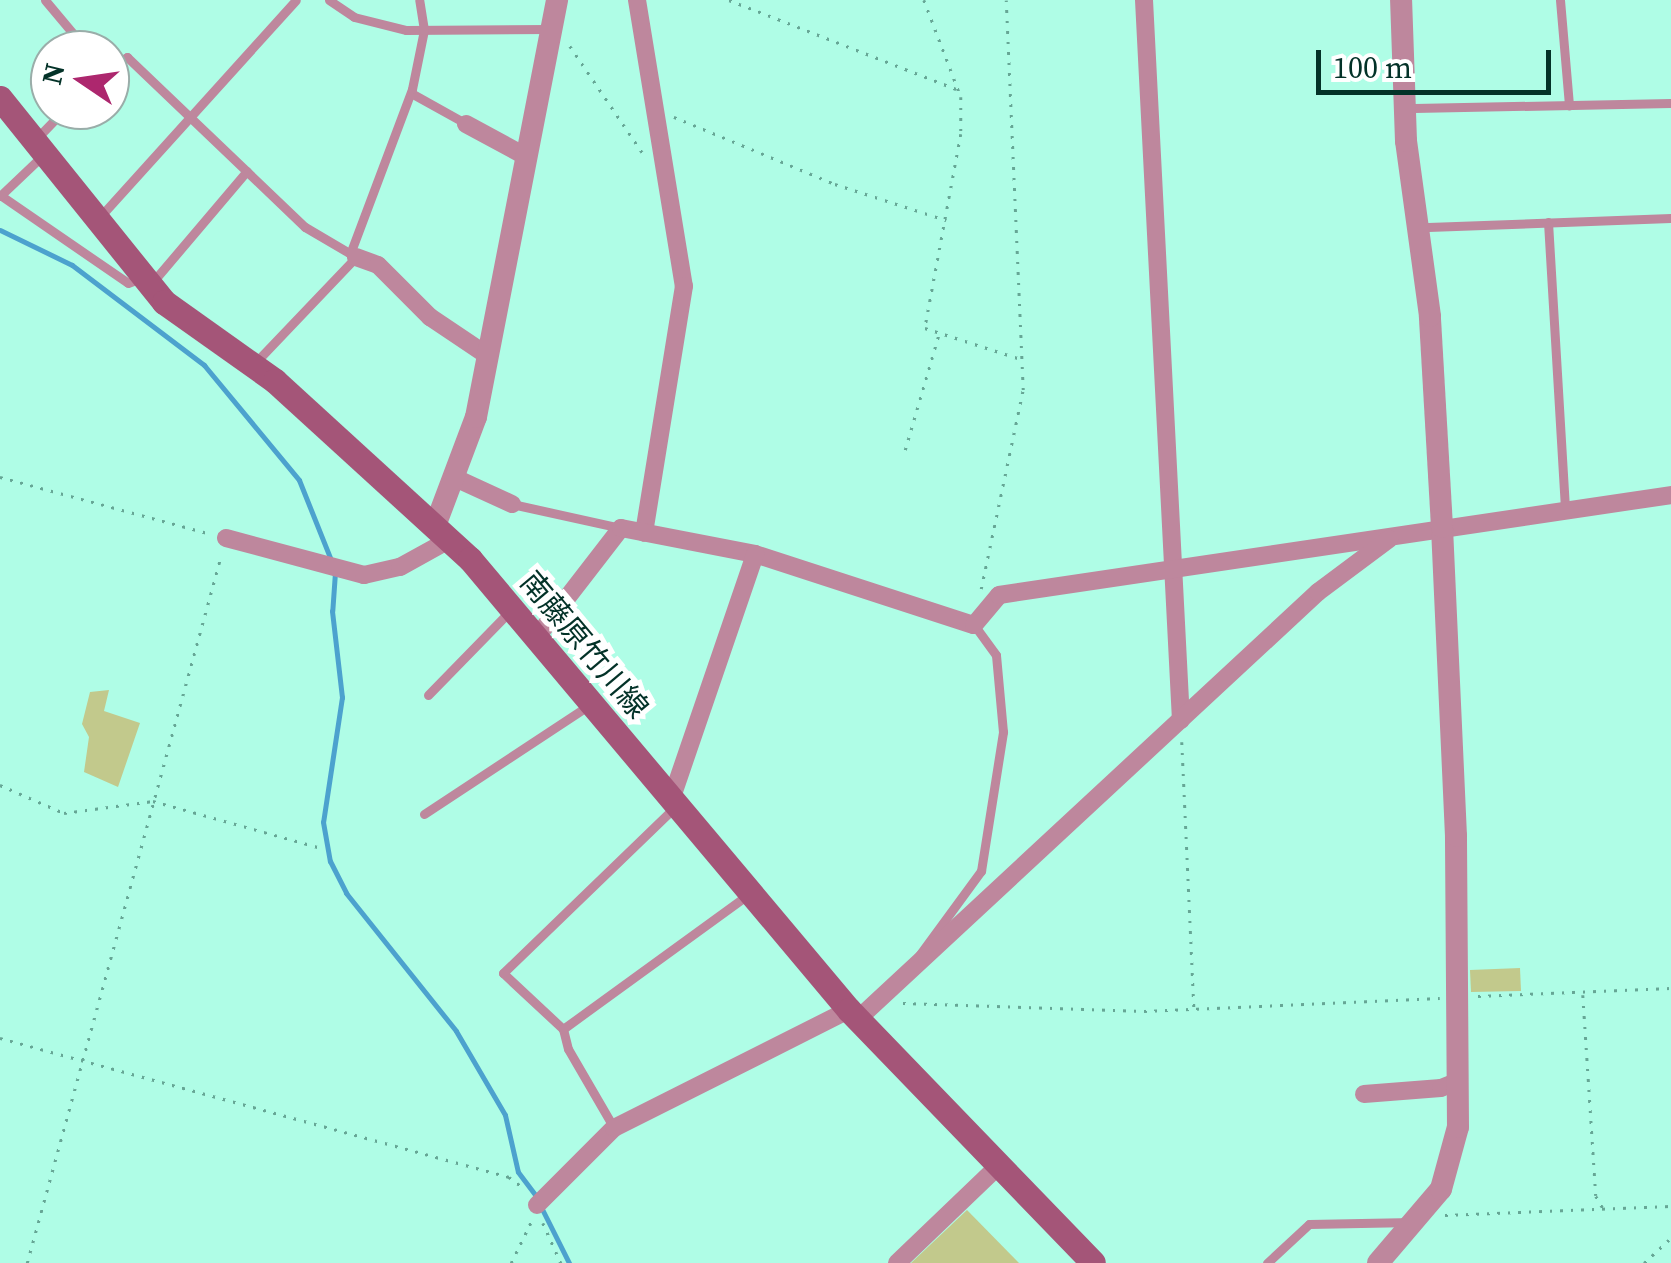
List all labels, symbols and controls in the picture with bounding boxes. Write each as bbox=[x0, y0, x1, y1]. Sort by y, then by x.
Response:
north arrow bbox=[30, 30, 130, 130]
scale bar bbox=[1321, 30, 1556, 92]
text: 100 m bbox=[1333, 47, 1412, 88]
text: N bbox=[32, 60, 74, 88]
street label: 南藤原竹川線 bbox=[512, 564, 656, 726]

